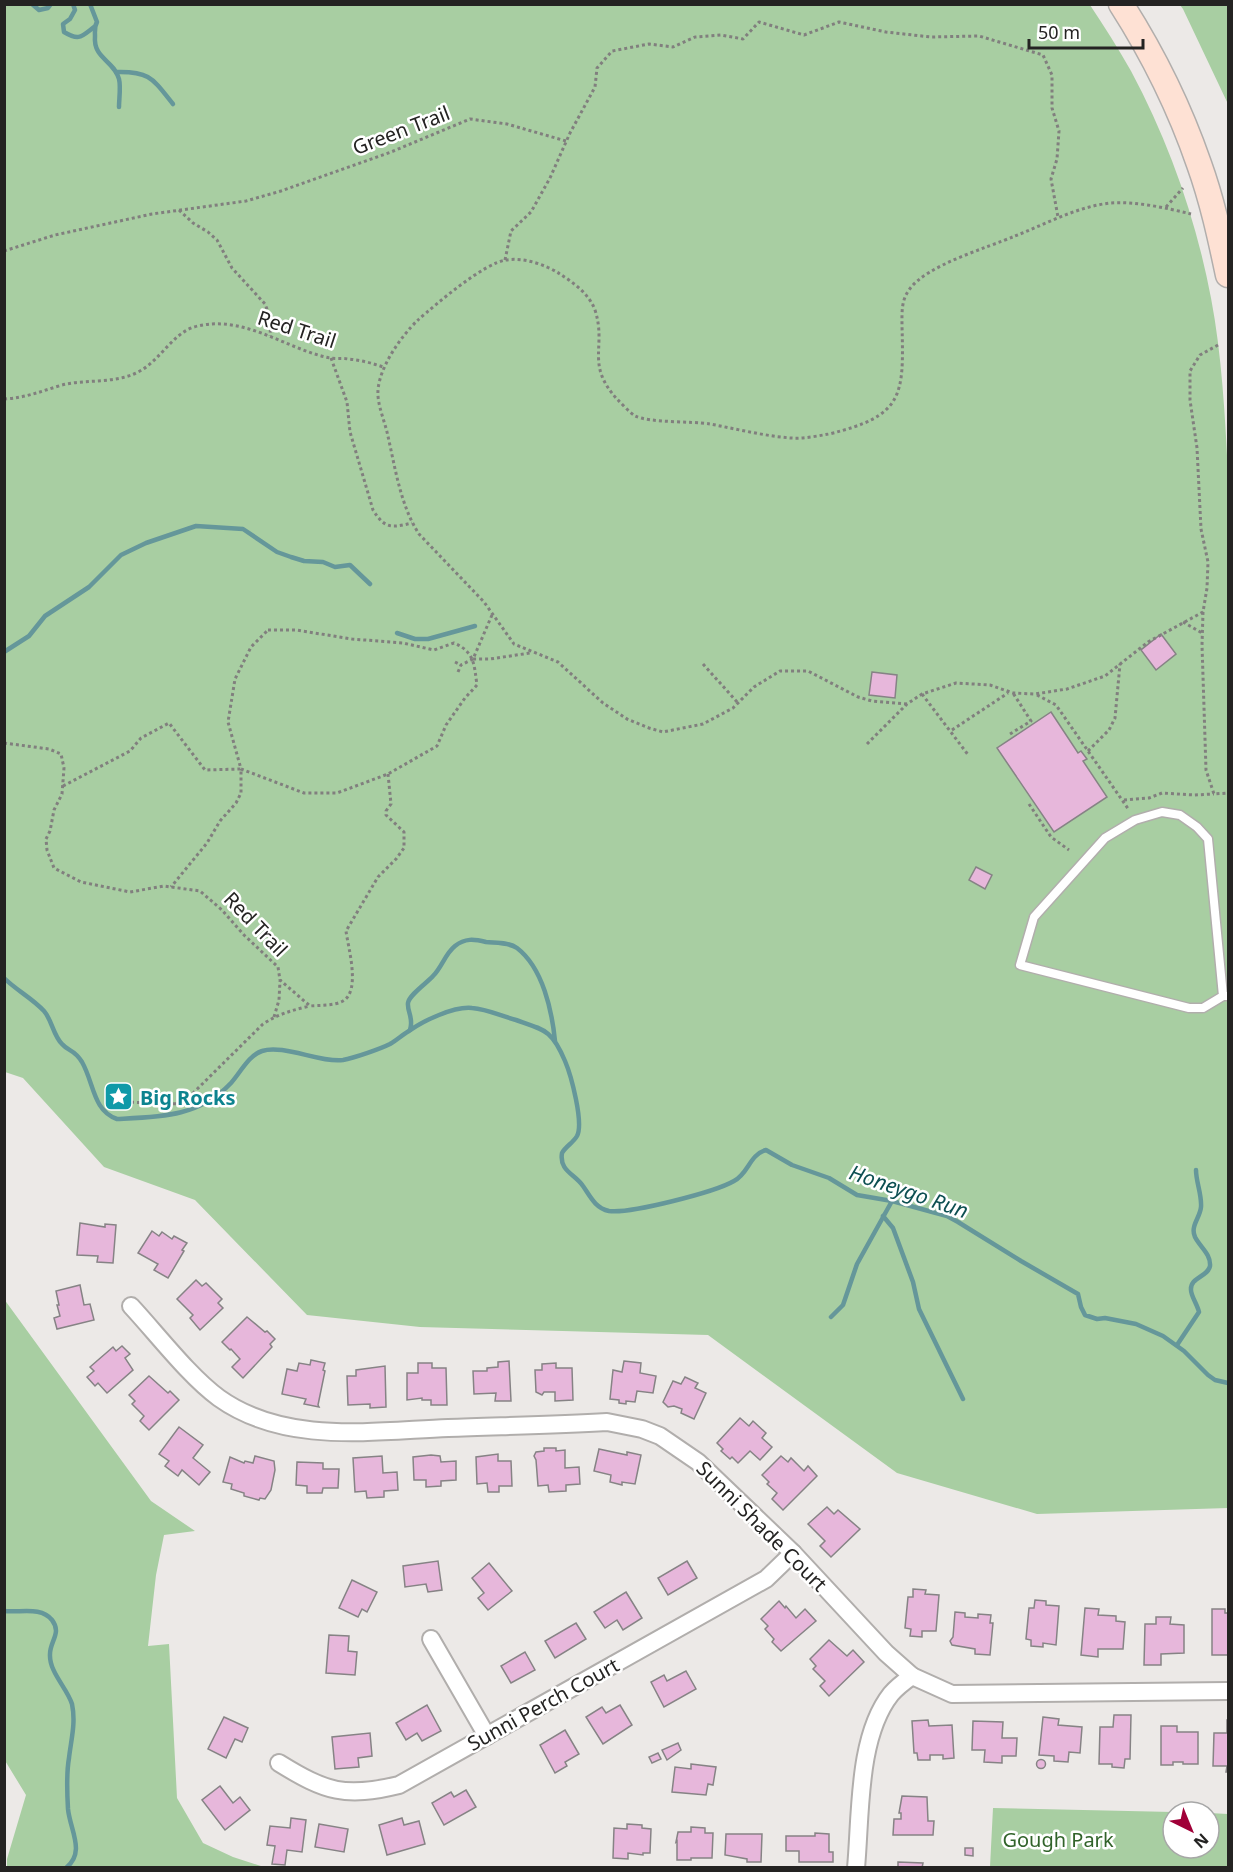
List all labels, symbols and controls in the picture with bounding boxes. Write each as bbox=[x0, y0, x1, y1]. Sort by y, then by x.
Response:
scale bar bbox=[1029, 12, 1143, 50]
text: 50 m bbox=[1038, 20, 1080, 44]
street label: Green Trail bbox=[349, 99, 453, 161]
street label: Red Trail bbox=[254, 304, 340, 354]
street label: Red Trail bbox=[218, 886, 294, 962]
place icon: Big Rocks bbox=[103, 1081, 135, 1113]
place label: Big Rocks bbox=[140, 1084, 236, 1111]
water label: Honeygo Run bbox=[846, 1158, 972, 1224]
street label: Sunni Shade Court bbox=[691, 1455, 833, 1597]
street label: Sunni Perch Court bbox=[462, 1651, 624, 1757]
north arrow bbox=[1161, 1800, 1221, 1860]
park label: Gough Park bbox=[1002, 1826, 1114, 1853]
text: N bbox=[1189, 1828, 1213, 1853]

